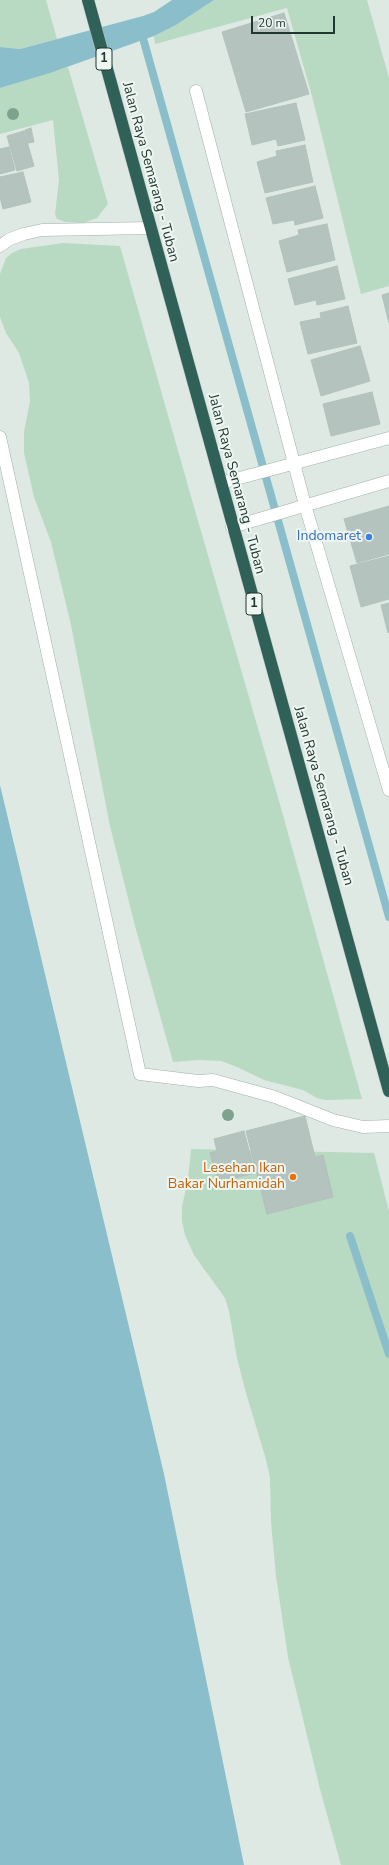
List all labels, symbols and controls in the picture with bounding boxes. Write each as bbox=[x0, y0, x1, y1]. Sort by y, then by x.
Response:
scale bar bbox=[253, 8, 337, 34]
text: 20 m bbox=[258, 15, 286, 31]
road number: 1 bbox=[96, 48, 112, 70]
street label: Jalan Raya Semarang - Tuban bbox=[118, 80, 182, 264]
street label: Jalan Raya Semarang - Tuban bbox=[204, 392, 268, 576]
place label: Indomaret bbox=[297, 529, 361, 545]
marker: Indomaret bbox=[364, 532, 374, 542]
road number: 1 bbox=[246, 593, 262, 615]
street label: Jalan Raya Semarang - Tuban bbox=[289, 704, 357, 888]
place label: Lesehan Ikan Bakar Nurhamidah bbox=[168, 1161, 285, 1194]
marker: Lesehan Ikan Bakar Nurhamidah bbox=[288, 1172, 298, 1182]

